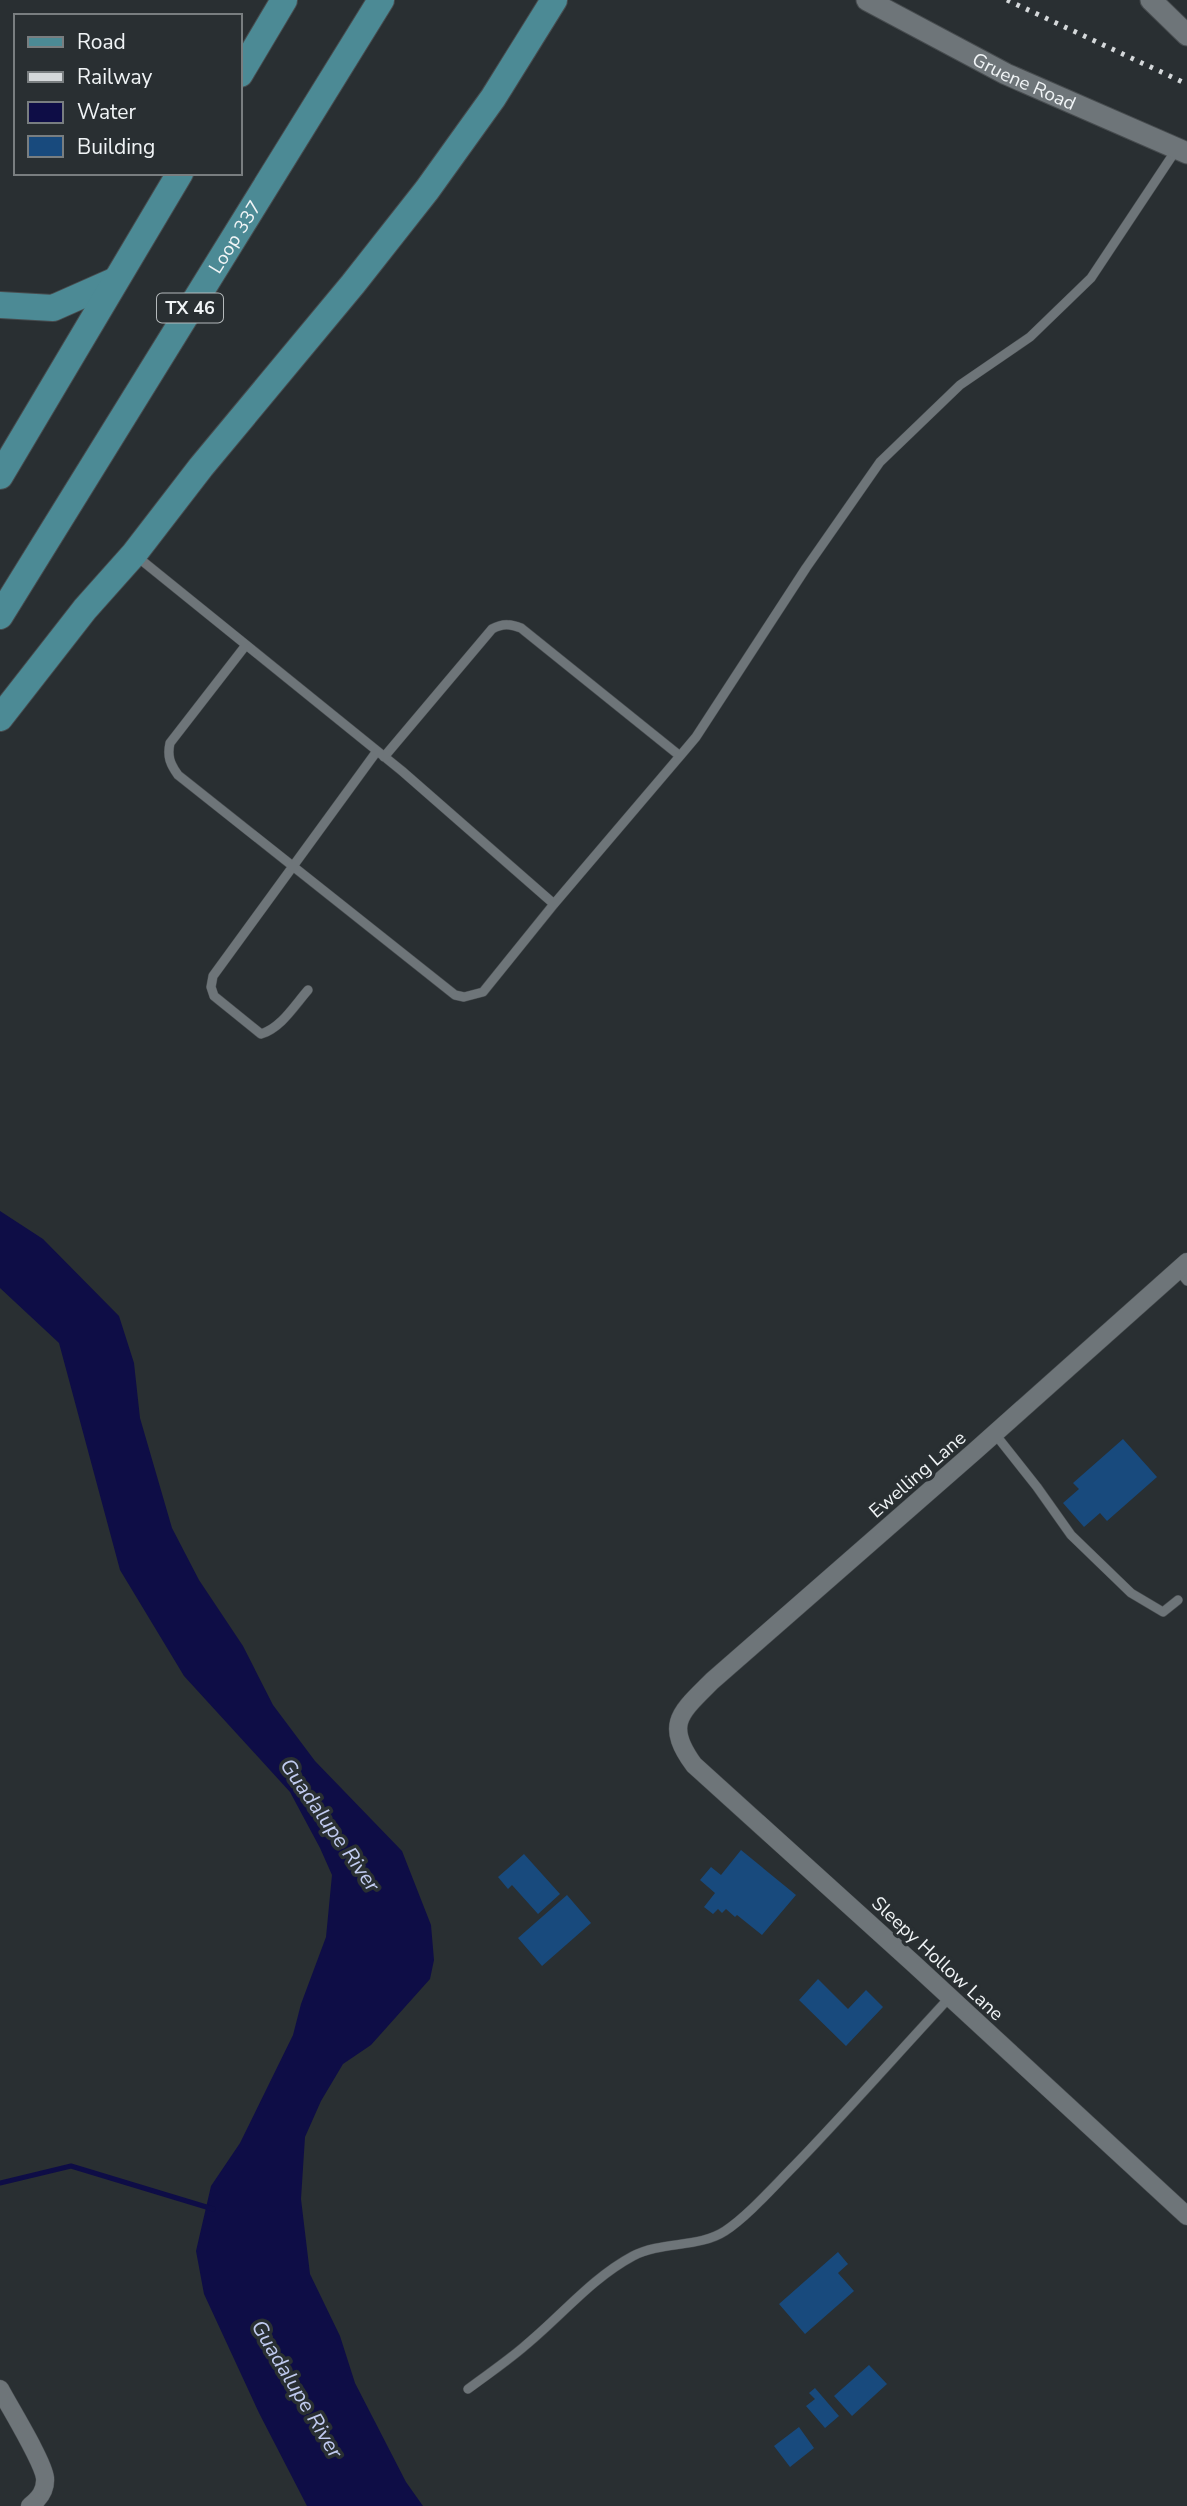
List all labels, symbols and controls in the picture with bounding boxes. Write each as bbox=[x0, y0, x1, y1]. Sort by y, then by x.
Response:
legend bbox=[14, 14, 242, 175]
text: Road bbox=[77, 28, 126, 56]
street label: Gruene Road bbox=[967, 46, 1080, 117]
text: Railway bbox=[77, 63, 152, 91]
text: Water bbox=[77, 98, 136, 126]
text: Building bbox=[77, 133, 155, 161]
street label: Loop 337 bbox=[203, 196, 268, 279]
road number: TX 46 bbox=[157, 294, 223, 322]
street label: Ewelling Lane bbox=[864, 1425, 972, 1524]
water label: Guadalupe River bbox=[274, 1753, 387, 1898]
street label: Sleepy Hollow Lane bbox=[866, 1891, 1009, 2027]
water label: Guadalupe River bbox=[245, 2315, 350, 2464]

